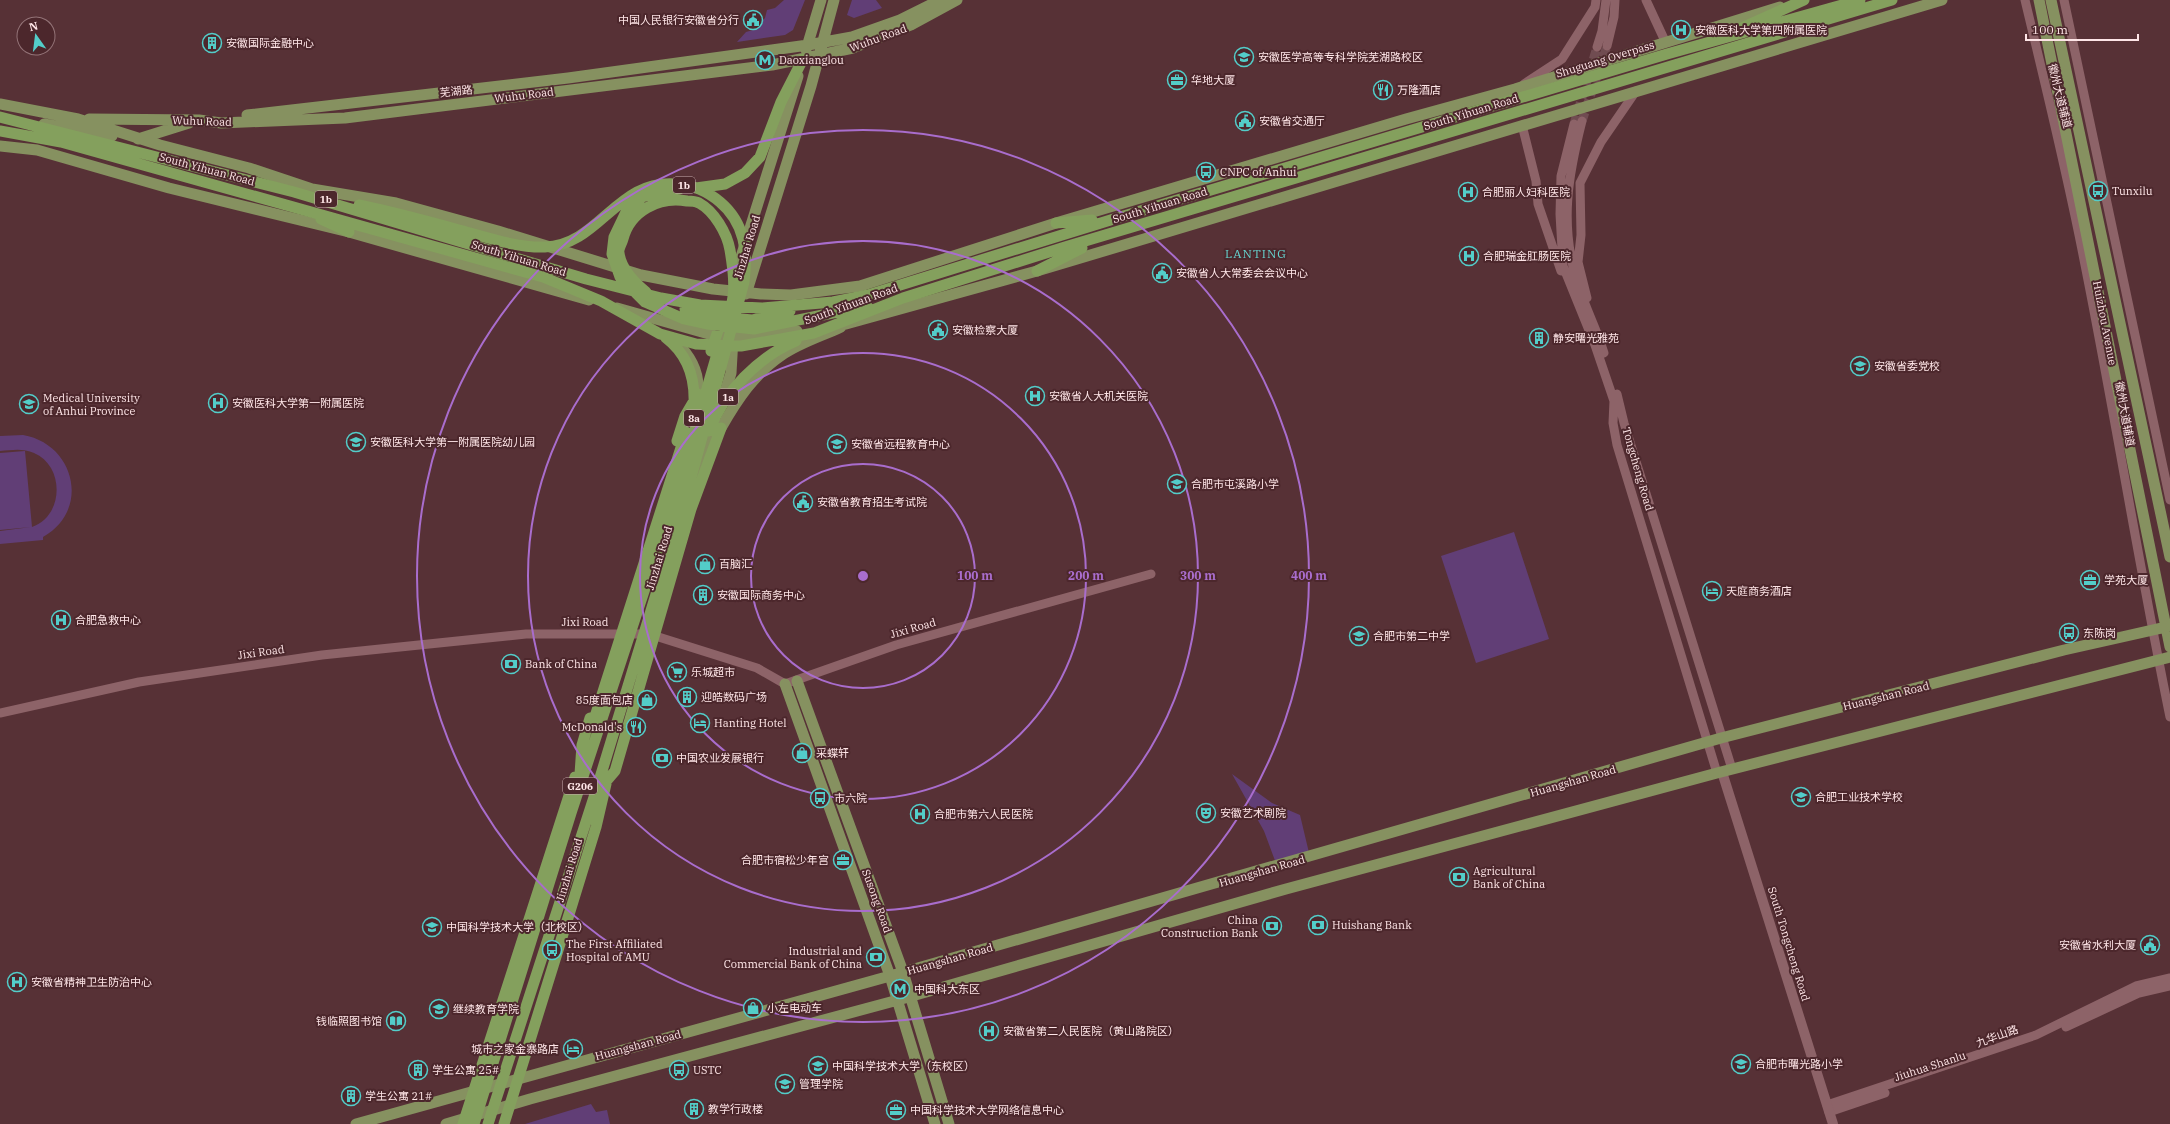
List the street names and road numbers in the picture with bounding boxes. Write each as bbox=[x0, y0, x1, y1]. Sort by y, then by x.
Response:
street label: Wuhu Road bbox=[848, 21, 909, 55]
street label: Shuguang Overpass bbox=[1554, 37, 1656, 81]
street label: 徽州大道辅道 bbox=[2045, 62, 2075, 130]
street label: 芜湖路 bbox=[439, 82, 473, 100]
street label: Wuhu Road bbox=[493, 84, 555, 106]
street label: South Yihuan Road bbox=[1422, 91, 1520, 133]
street label: Wuhu Road bbox=[172, 113, 232, 129]
street label: South Yihuan Road bbox=[158, 149, 257, 189]
road number: 1b bbox=[673, 177, 695, 193]
street label: South Yihuan Road bbox=[1111, 184, 1209, 226]
road number: 1b bbox=[315, 191, 337, 207]
street label: Jinzhai Road bbox=[731, 213, 763, 281]
street label: South Yihuan Road bbox=[470, 237, 568, 279]
street label: South Yihuan Road bbox=[802, 280, 900, 327]
street label: Huizhou Avenue bbox=[2090, 280, 2120, 366]
street label: 徽州大道辅道 bbox=[2112, 380, 2138, 448]
road number: 1a bbox=[718, 389, 738, 405]
road number: 8a bbox=[684, 410, 704, 426]
street label: Tongcheng Road bbox=[1619, 426, 1657, 513]
street label: Jinzhai Road bbox=[643, 524, 675, 592]
street label: Jixi Road bbox=[562, 615, 609, 629]
street label: Jixi Road bbox=[889, 615, 938, 641]
street label: Jixi Road bbox=[237, 642, 286, 662]
street label: Huangshan Road bbox=[1841, 678, 1931, 714]
street label: Huangshan Road bbox=[1529, 762, 1618, 800]
road number: G206 bbox=[563, 778, 597, 794]
street label: Jinzhai Road bbox=[553, 836, 585, 904]
street label: Huangshan Road bbox=[1218, 852, 1307, 890]
street label: Susong Road bbox=[859, 867, 895, 935]
street label: South Tongcheng Road bbox=[1765, 885, 1813, 1003]
street label: Huangshan Road bbox=[906, 940, 995, 978]
street label: 九华山路 bbox=[1974, 1022, 2020, 1050]
street label: Huangshan Road bbox=[593, 1027, 683, 1063]
street label: Jiuhua Shanlu bbox=[1893, 1048, 1968, 1084]

